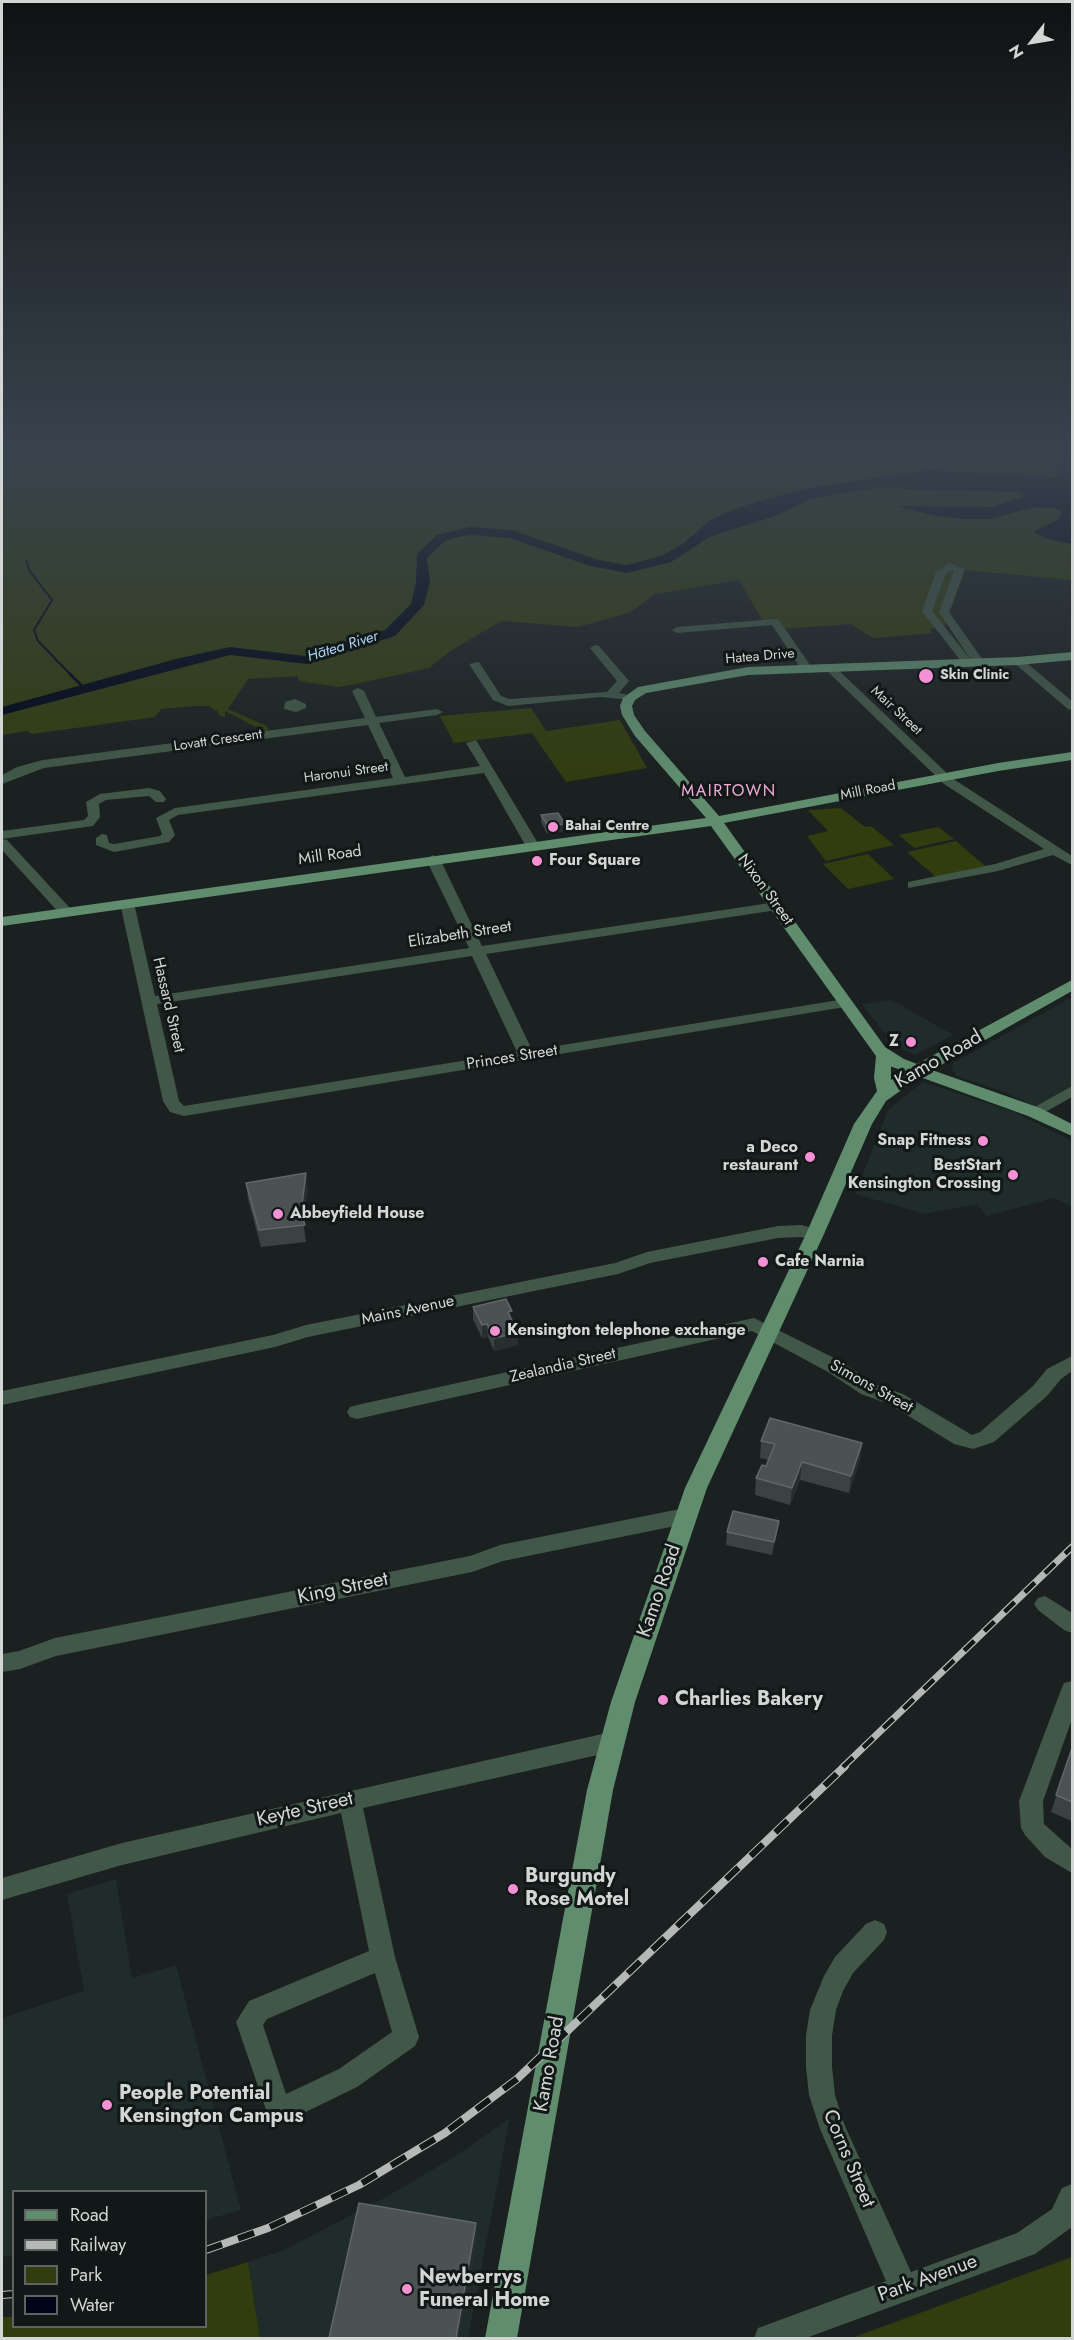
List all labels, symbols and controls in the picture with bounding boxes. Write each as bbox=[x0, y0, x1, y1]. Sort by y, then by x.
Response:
north arrow bbox=[1002, 12, 1062, 72]
text: N bbox=[1003, 40, 1029, 63]
water label: Hātea River bbox=[305, 628, 381, 666]
street label: Hatea Drive bbox=[725, 646, 795, 668]
marker: Skin Clinic bbox=[917, 667, 935, 685]
place label: Skin Clinic bbox=[940, 668, 1009, 684]
street label: Mair Street bbox=[867, 683, 925, 739]
street label: Lovatt Crescent bbox=[173, 726, 263, 756]
street label: Haronui Street bbox=[303, 759, 389, 787]
street label: Mill Road bbox=[839, 777, 897, 805]
district label: MAIRTOWN bbox=[681, 782, 777, 802]
place label: Bahai Centre bbox=[565, 819, 649, 835]
marker: Bahai Centre bbox=[546, 820, 560, 834]
street label: Mill Road bbox=[297, 842, 363, 870]
place label: Four Square bbox=[549, 851, 641, 871]
street label: Nixon Street bbox=[733, 851, 797, 929]
marker: Four Square bbox=[530, 854, 544, 868]
street label: Elizabeth Street bbox=[407, 917, 513, 953]
street label: Hassard Street bbox=[148, 955, 188, 1055]
street label: Kamo Road bbox=[891, 1025, 987, 1095]
place label: Z bbox=[889, 1032, 899, 1052]
marker: Z bbox=[904, 1035, 918, 1049]
street label: Princes Street bbox=[465, 1041, 559, 1075]
place label: Snap Fitness bbox=[877, 1131, 971, 1151]
marker: Snap Fitness bbox=[976, 1134, 990, 1148]
place label: a Deco restaurant bbox=[723, 1138, 798, 1176]
marker: a Deco restaurant bbox=[803, 1150, 817, 1164]
place label: BestStart Kensington Crossing bbox=[848, 1156, 1001, 1194]
marker: BestStart Kensington Crossing bbox=[1006, 1168, 1020, 1182]
place label: Abbeyfield House bbox=[290, 1204, 425, 1224]
marker: Abbeyfield House bbox=[271, 1207, 285, 1221]
place label: Cafe Narnia bbox=[775, 1252, 864, 1272]
marker: Cafe Narnia bbox=[756, 1255, 770, 1269]
street label: Mains Avenue bbox=[360, 1292, 456, 1330]
place label: Kensington telephone exchange bbox=[507, 1321, 746, 1341]
marker: Kensington telephone exchange bbox=[488, 1324, 502, 1338]
street label: Zealandia Street bbox=[508, 1345, 618, 1387]
street label: Simons Street bbox=[826, 1356, 916, 1418]
street label: Kamo Road bbox=[633, 1541, 687, 1641]
street label: King Street bbox=[295, 1568, 391, 1610]
place label: Charlies Bakery bbox=[675, 1688, 823, 1712]
marker: Charlies Bakery bbox=[656, 1693, 670, 1707]
street label: Keyte Street bbox=[254, 1787, 356, 1833]
place label: Burgundy Rose Motel bbox=[525, 1865, 629, 1912]
marker: Burgundy Rose Motel bbox=[506, 1882, 520, 1896]
street label: Kamo Road bbox=[530, 2014, 570, 2114]
place label: People Potential Kensington Campus bbox=[119, 2082, 303, 2129]
marker: People Potential Kensington Campus bbox=[100, 2098, 114, 2112]
street label: Corns Street bbox=[817, 2107, 879, 2211]
legend bbox=[12, 2190, 207, 2328]
text: Road bbox=[70, 2202, 109, 2228]
text: Railway bbox=[70, 2232, 126, 2258]
street label: Park Avenue bbox=[875, 2250, 981, 2308]
text: Park bbox=[70, 2262, 102, 2288]
place label: Newberrys Funeral Home bbox=[419, 2266, 550, 2313]
marker: Newberrys Funeral Home bbox=[400, 2282, 414, 2296]
text: Water bbox=[70, 2292, 114, 2318]

